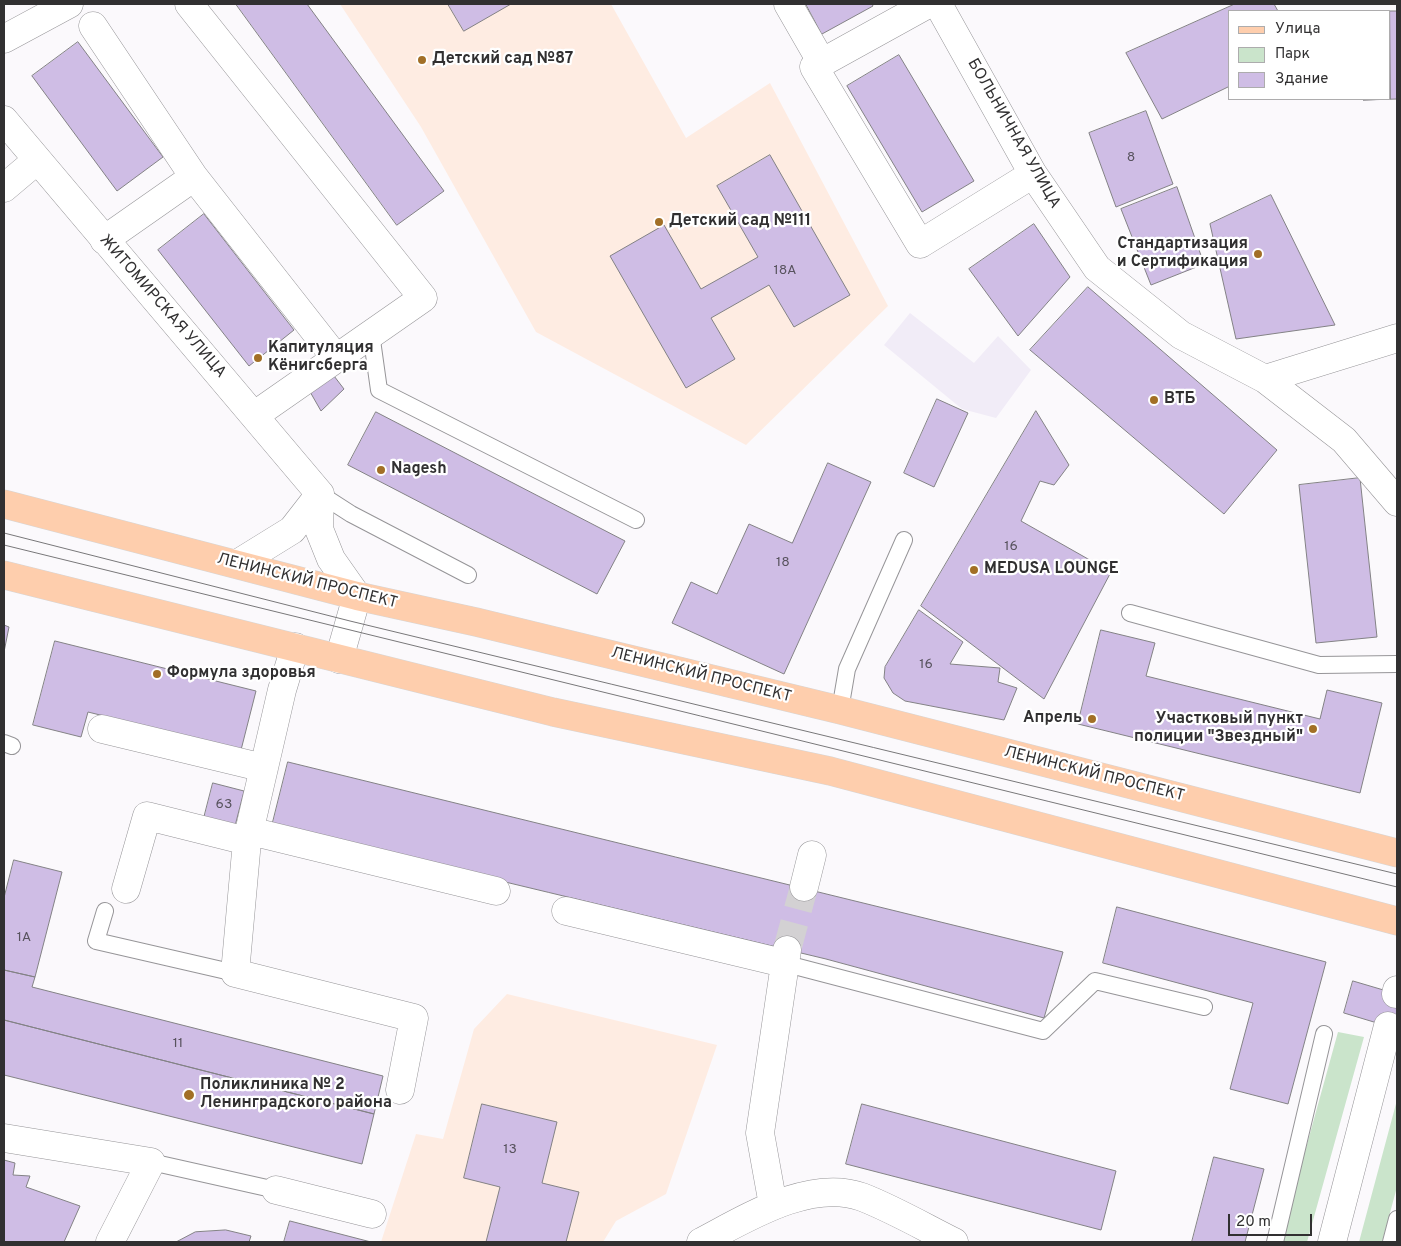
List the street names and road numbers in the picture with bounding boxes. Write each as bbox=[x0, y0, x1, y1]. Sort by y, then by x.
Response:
street label: БОЛЬНИЧНАЯ УЛИЦА bbox=[962, 56, 1064, 212]
street label: ЖИТОМИРСКАЯ УЛИЦА bbox=[95, 231, 229, 383]
street label: ЛЕНИНСКИЙ ПРОСПЕКТ bbox=[215, 550, 399, 614]
street label: ЛЕНИНСКИЙ ПРОСПЕКТ bbox=[609, 644, 793, 708]
street label: ЛЕНИНСКИЙ ПРОСПЕКТ bbox=[1002, 743, 1186, 807]

